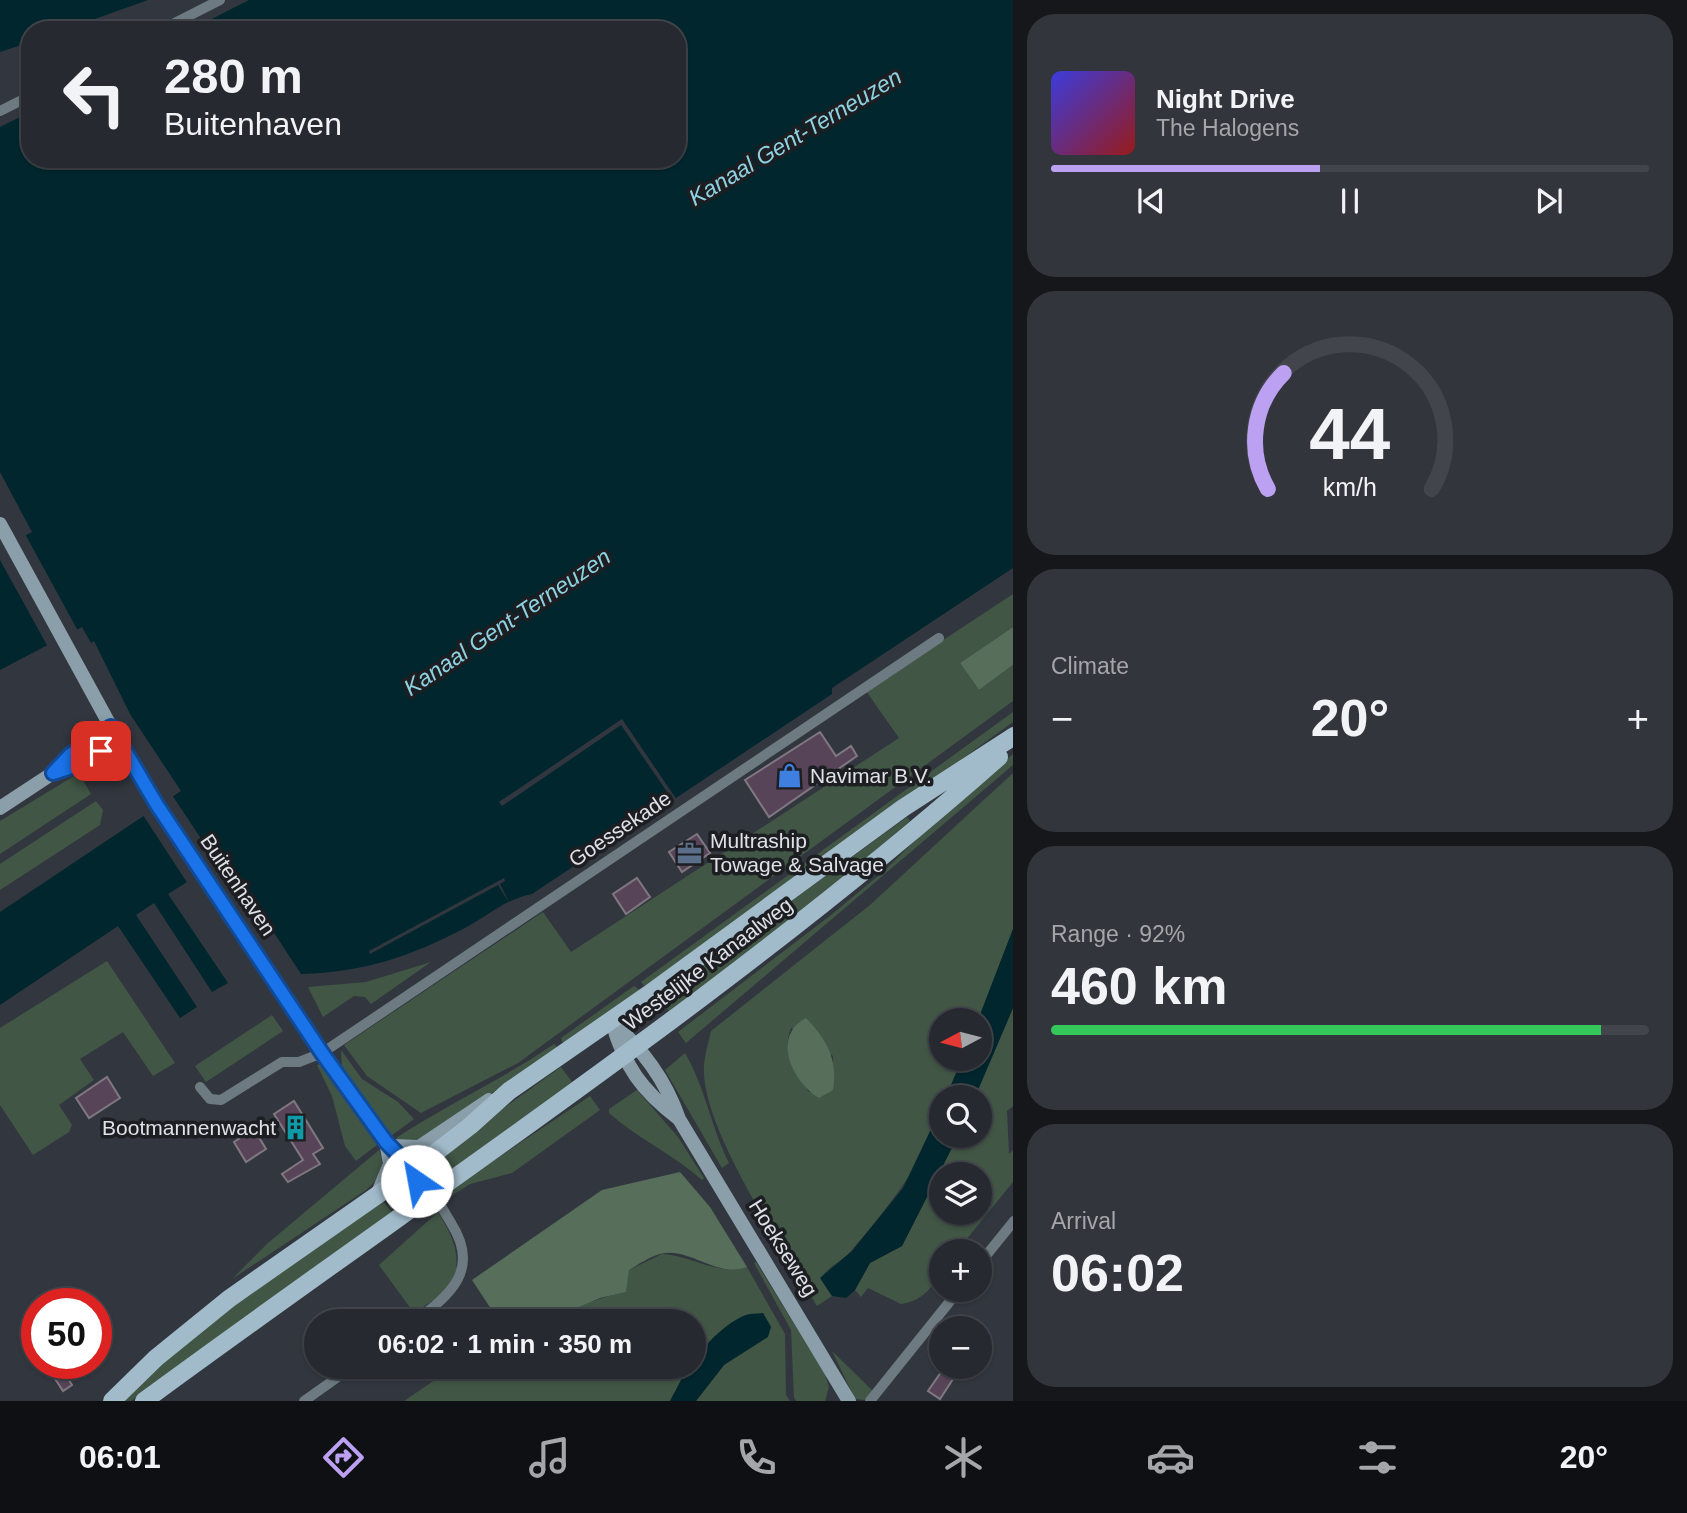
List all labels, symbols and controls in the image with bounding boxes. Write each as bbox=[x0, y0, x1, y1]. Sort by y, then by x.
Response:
icon: left bbox=[49, 49, 140, 140]
text: 280 m bbox=[164, 49, 303, 103]
water label: Kanaal Gent-Terneuzen bbox=[684, 63, 906, 211]
text: Night Drive bbox=[1156, 84, 1295, 114]
text: Buitenhaven bbox=[164, 106, 342, 142]
text: The Halogens bbox=[1156, 115, 1299, 141]
icon: previous bbox=[1132, 182, 1170, 220]
icon: pause bbox=[1331, 182, 1369, 220]
icon: next bbox=[1530, 182, 1568, 220]
text: 44 bbox=[1310, 394, 1391, 475]
text: km/h bbox=[1323, 473, 1377, 501]
water label: Kanaal Gent-Terneuzen bbox=[399, 543, 615, 701]
text: Climate bbox=[1051, 653, 1129, 679]
text: 20° bbox=[1311, 689, 1389, 747]
text: − bbox=[1051, 698, 1073, 740]
text: + bbox=[1627, 698, 1649, 740]
pin bbox=[71, 721, 131, 781]
icon: arrive bbox=[82, 732, 120, 770]
shop icon: Navimar B.V. bbox=[776, 762, 804, 790]
place label: Navimar B.V. bbox=[810, 764, 932, 787]
street label: Goessekade bbox=[564, 786, 675, 871]
place label: Multraship Towage & Salvage bbox=[710, 829, 884, 876]
street label: Buitenhaven bbox=[196, 830, 281, 940]
office icon: Multraship Towage & Salvage bbox=[676, 839, 704, 867]
street label: Westelijke Kanaalweg bbox=[619, 893, 797, 1034]
text: Range · 92% bbox=[1051, 921, 1185, 947]
text: 460 km bbox=[1051, 957, 1227, 1015]
north arrow bbox=[929, 1008, 992, 1071]
map controls bbox=[929, 1008, 992, 1379]
button: search bbox=[929, 1085, 992, 1148]
building icon: Bootmannenwacht bbox=[282, 1114, 310, 1142]
place label: Bootmannenwacht bbox=[102, 1116, 276, 1139]
position arrow bbox=[380, 1144, 454, 1218]
button: layers bbox=[929, 1162, 992, 1225]
street label: Hoekseweg bbox=[745, 1195, 822, 1300]
text: Arrival bbox=[1051, 1208, 1116, 1234]
button: + bbox=[929, 1239, 992, 1302]
text: 06:02 bbox=[1051, 1244, 1184, 1302]
speed limit sign: 50 bbox=[21, 1288, 112, 1379]
button: − bbox=[929, 1316, 992, 1379]
text: 06:02 · 1 min · 350 m bbox=[378, 1329, 632, 1359]
icon: directions bbox=[319, 1433, 368, 1482]
icon: music bbox=[525, 1433, 574, 1482]
icon: phone bbox=[732, 1433, 781, 1482]
icon: climate bbox=[939, 1433, 988, 1482]
icon: car bbox=[1146, 1433, 1195, 1482]
icon: filters bbox=[1353, 1433, 1402, 1482]
text: 06:01 bbox=[79, 1439, 161, 1475]
text: 20° bbox=[1560, 1439, 1608, 1475]

